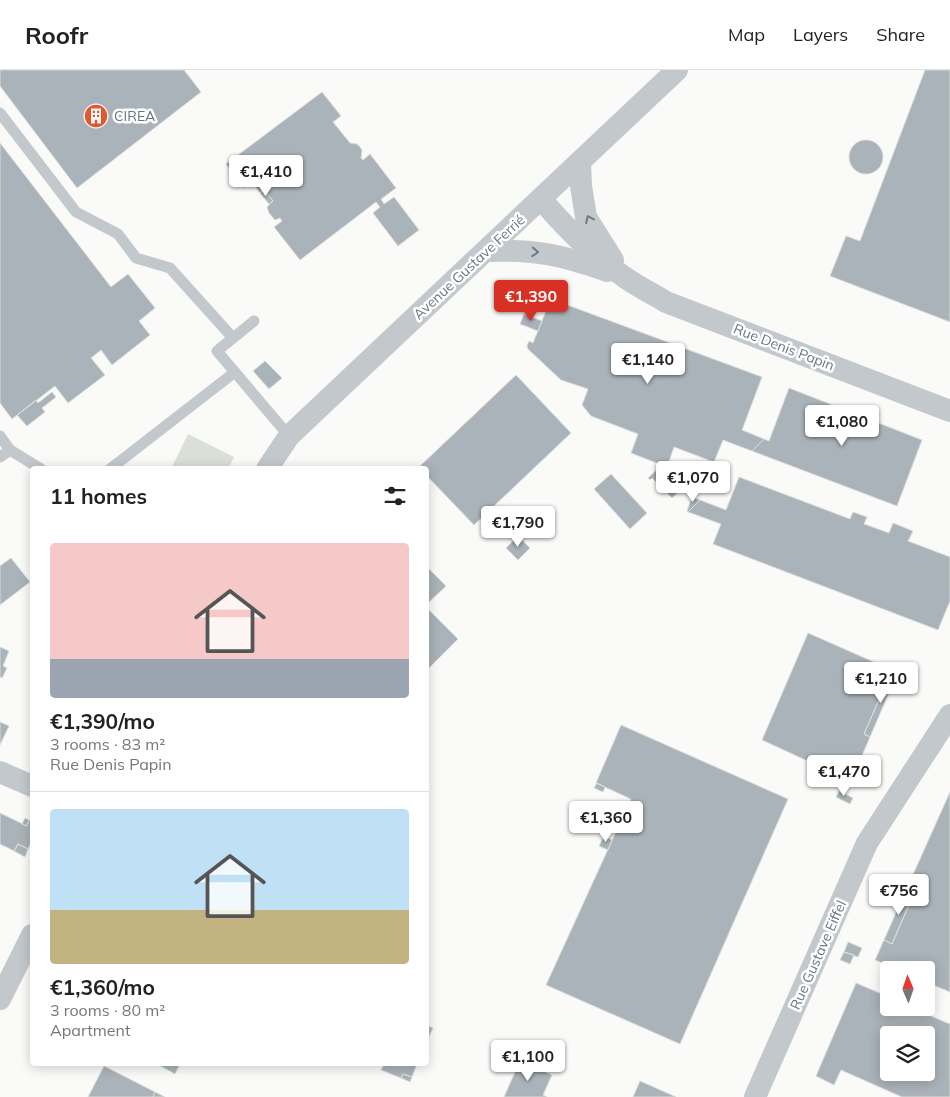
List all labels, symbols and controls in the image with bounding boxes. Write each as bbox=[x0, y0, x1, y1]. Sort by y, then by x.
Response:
text: Roofr bbox=[25, 20, 88, 50]
text: Map bbox=[728, 23, 765, 46]
text: Layers bbox=[793, 23, 848, 46]
text: Share bbox=[876, 23, 925, 46]
building icon: CIREA bbox=[83, 103, 109, 129]
place label: CIREA bbox=[114, 107, 156, 125]
pin: €1,410 bbox=[225, 154, 307, 197]
text: €1,410 bbox=[240, 161, 292, 181]
street label: Avenue Gustave Ferrié bbox=[410, 211, 528, 323]
one-way arrow bbox=[585, 215, 595, 224]
one-way arrow bbox=[531, 246, 539, 257]
pin: €1,390 bbox=[490, 280, 572, 322]
text: €1,390 bbox=[505, 286, 557, 306]
street label: Rue Denis Papin bbox=[731, 320, 837, 374]
pin: €1,140 bbox=[607, 342, 689, 385]
text: €1,140 bbox=[622, 349, 674, 369]
pin: €1,080 bbox=[801, 404, 883, 447]
text: €1,080 bbox=[816, 411, 868, 431]
pin: €1,070 bbox=[652, 460, 734, 503]
text: €1,070 bbox=[667, 467, 719, 487]
icon: filters bbox=[381, 482, 409, 510]
text: 11 homes bbox=[50, 483, 147, 509]
pin: €1,790 bbox=[477, 506, 559, 548]
text: €1,790 bbox=[492, 512, 544, 532]
icon: home bbox=[185, 576, 275, 666]
pin: €1,210 bbox=[840, 662, 922, 704]
text: €1,210 bbox=[855, 668, 907, 688]
text: €1,390/mo bbox=[50, 708, 155, 734]
text: 3 rooms · 83 m² bbox=[50, 734, 165, 754]
text: Rue Denis Papin bbox=[50, 754, 172, 774]
pin: €1,470 bbox=[803, 754, 885, 797]
text: €1,470 bbox=[818, 761, 870, 781]
pin: €1,360 bbox=[565, 800, 647, 843]
text: €1,360 bbox=[580, 807, 632, 827]
icon: home bbox=[185, 841, 275, 931]
pin: €756 bbox=[869, 874, 929, 916]
text: €756 bbox=[880, 880, 918, 900]
street label: Rue Gustave Eiffel bbox=[786, 898, 850, 1012]
north arrow bbox=[880, 961, 935, 1016]
map controls bbox=[880, 961, 935, 1081]
text: €1,360/mo bbox=[50, 974, 155, 1000]
text: 3 rooms · 80 m² bbox=[50, 1000, 165, 1020]
text: Apartment bbox=[50, 1020, 131, 1040]
button: layers bbox=[880, 1026, 935, 1081]
pin: €1,100 bbox=[487, 1040, 569, 1082]
text: €1,100 bbox=[502, 1046, 554, 1066]

